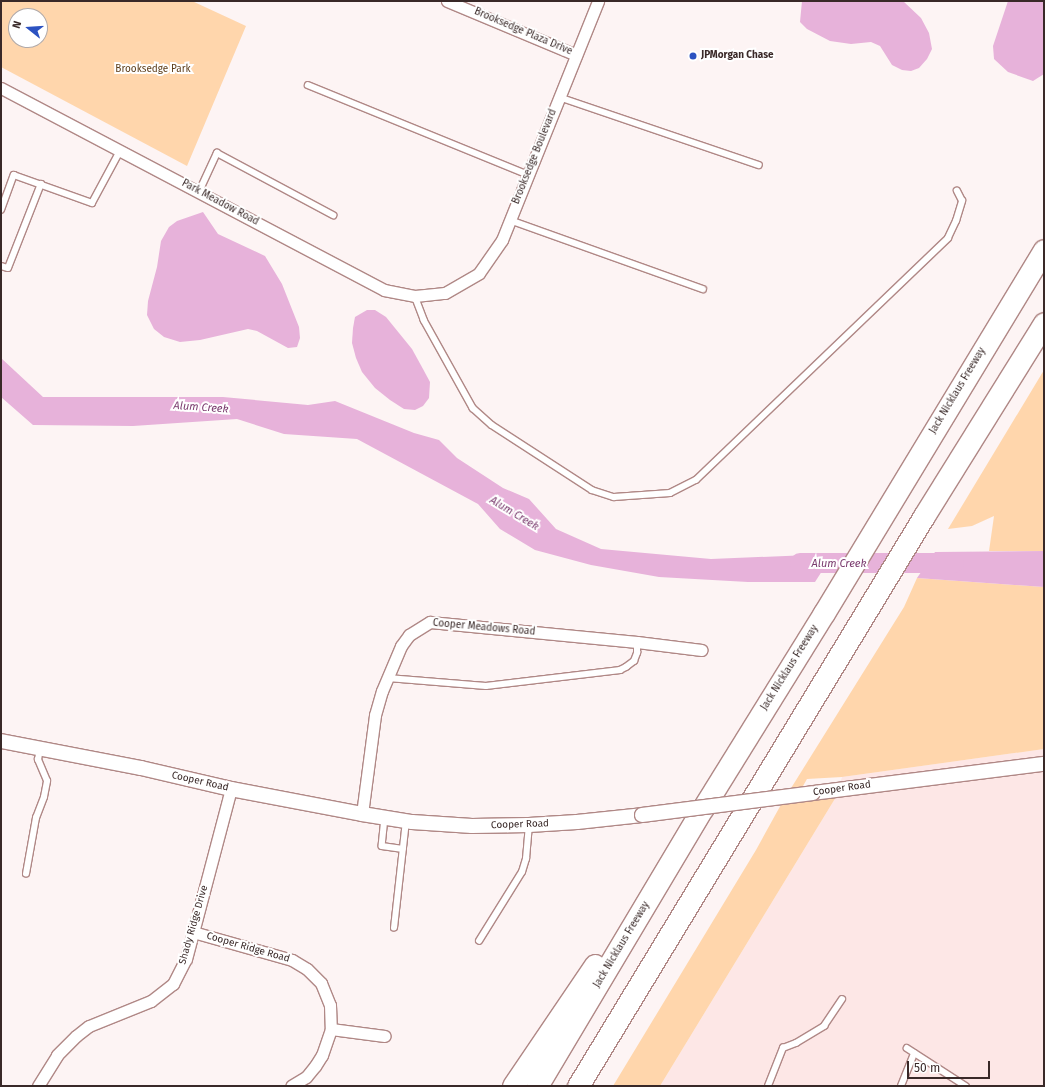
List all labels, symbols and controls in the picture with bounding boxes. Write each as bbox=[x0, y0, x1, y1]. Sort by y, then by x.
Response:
street label: Brooksedge Plaza Drive bbox=[472, 6, 574, 58]
north arrow bbox=[8, 8, 48, 48]
text: N bbox=[10, 19, 24, 30]
place label: JPMorgan Chase bbox=[701, 50, 774, 62]
marker: JPMorgan Chase bbox=[688, 51, 698, 61]
park label: Brooksedge Park bbox=[115, 64, 191, 76]
street label: Brooksedge Boulevard bbox=[510, 108, 560, 206]
street label: Park Meadow Road bbox=[179, 178, 261, 228]
street label: Jack Nicklaus Freeway bbox=[928, 346, 988, 436]
water label: Alum Creek bbox=[173, 399, 229, 417]
water label: Alum Creek bbox=[487, 494, 541, 534]
water label: Alum Creek bbox=[811, 557, 867, 571]
street label: Cooper Meadows Road bbox=[432, 618, 536, 638]
street label: Jack Nicklaus Freeway bbox=[759, 623, 821, 713]
street label: Cooper Road bbox=[170, 770, 230, 794]
street label: Cooper Road bbox=[812, 779, 872, 799]
street label: Cooper Road bbox=[491, 818, 549, 832]
street label: Shady Ridge Drive bbox=[177, 884, 211, 966]
street label: Jack Nicklaus Freeway bbox=[592, 900, 652, 990]
street label: Cooper Ridge Road bbox=[205, 930, 291, 966]
scale bar bbox=[909, 1053, 992, 1079]
text: 50 m bbox=[914, 1061, 940, 1075]

